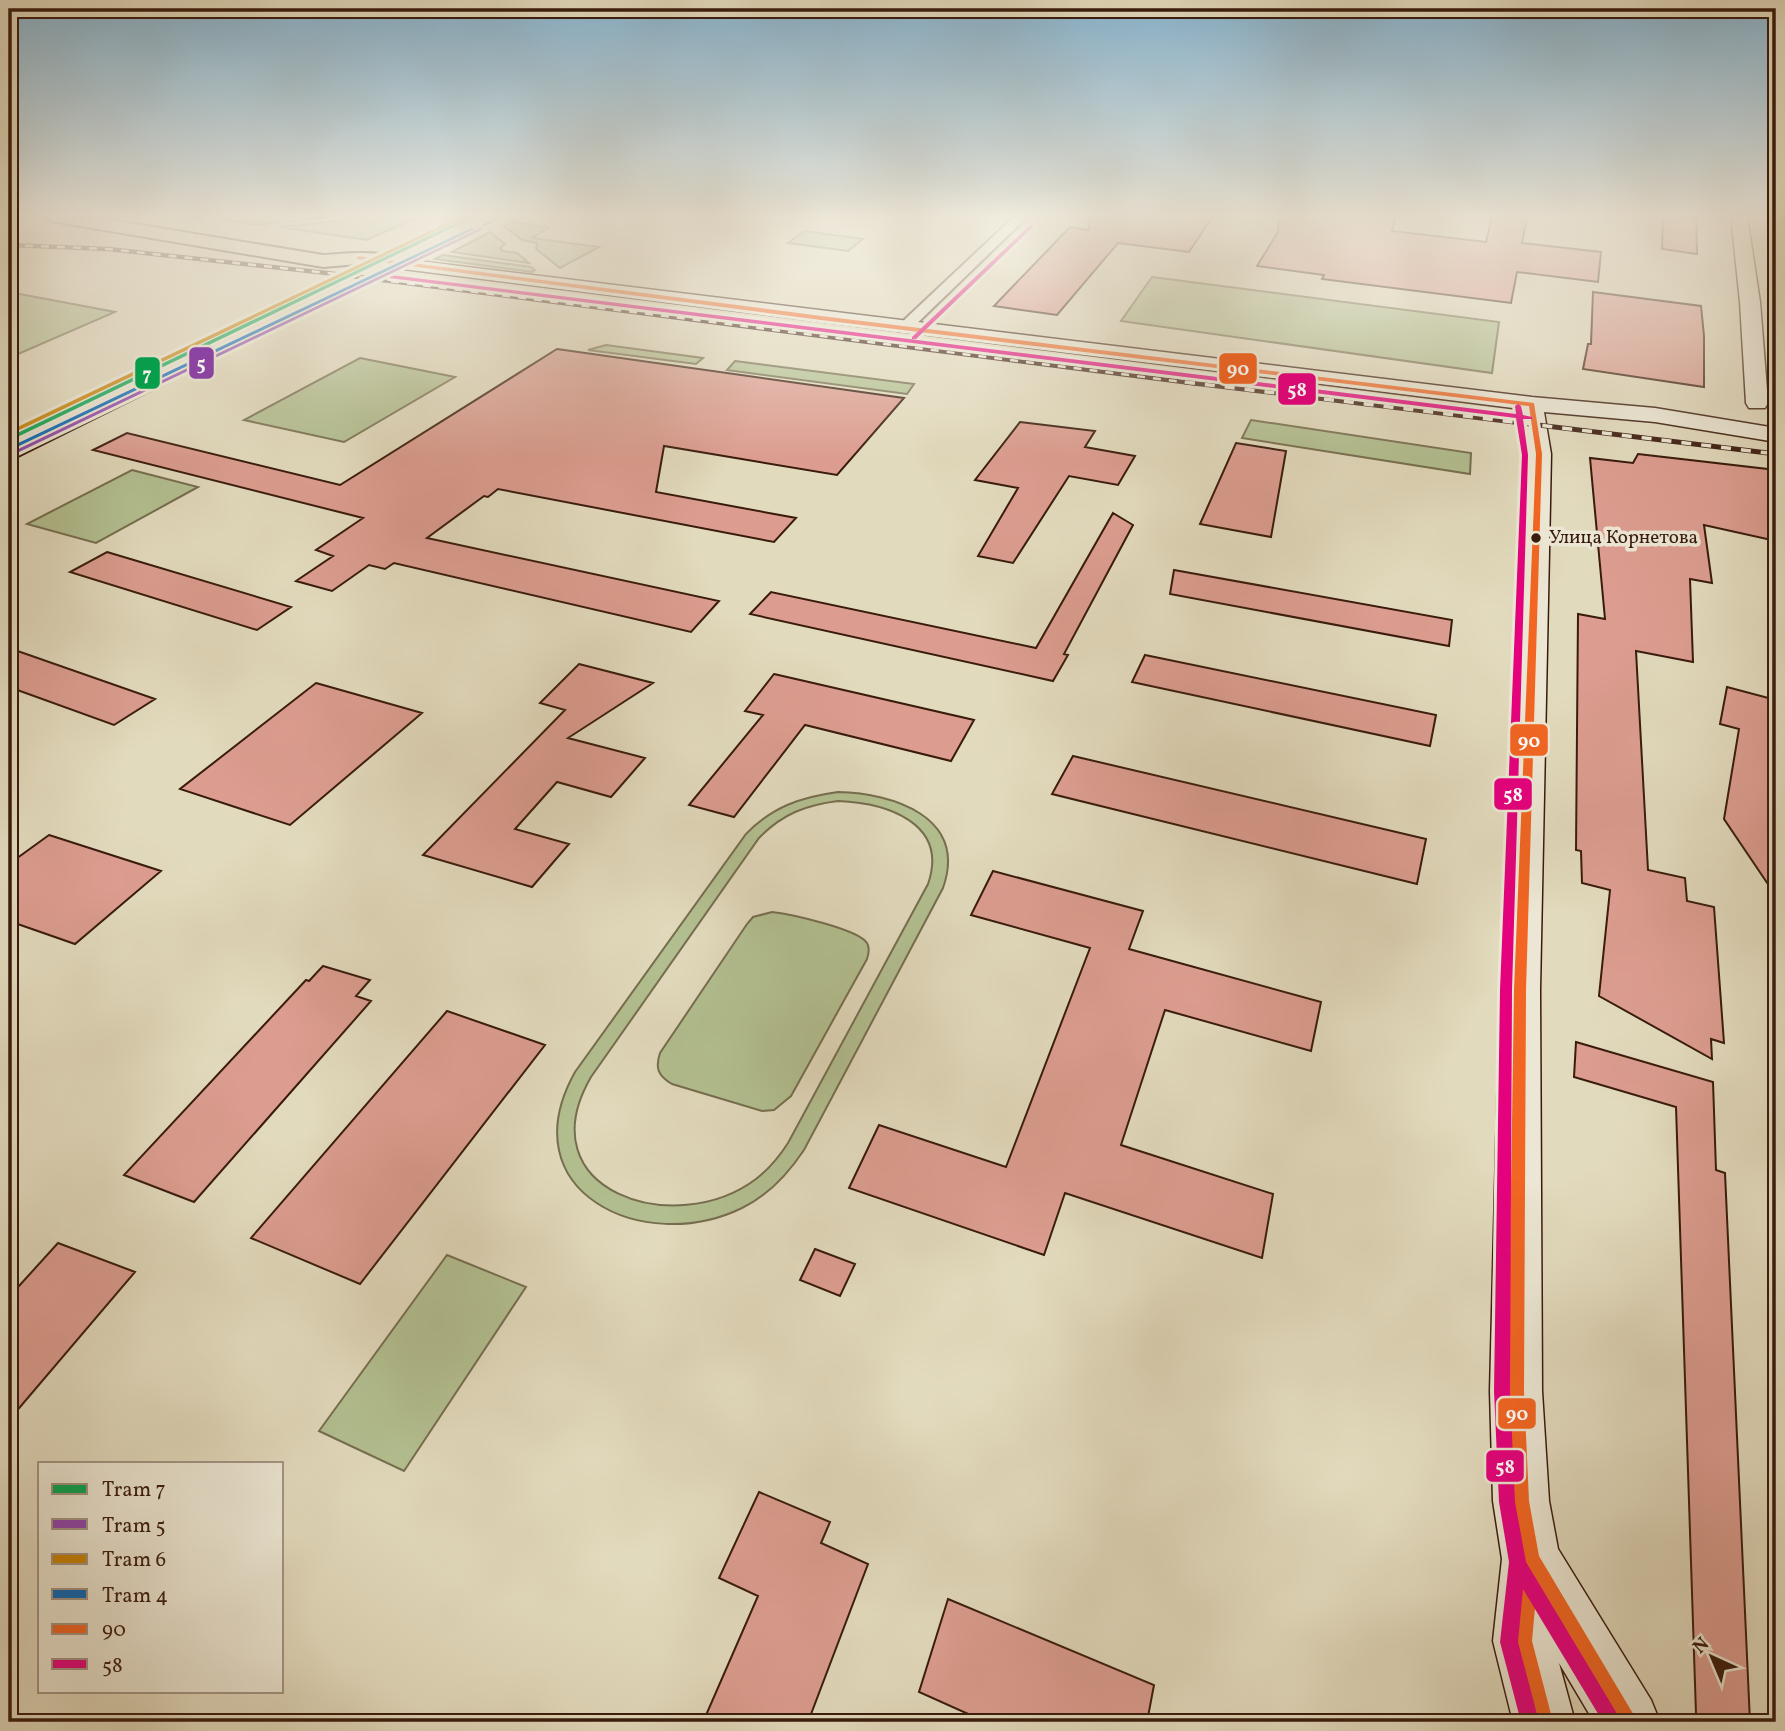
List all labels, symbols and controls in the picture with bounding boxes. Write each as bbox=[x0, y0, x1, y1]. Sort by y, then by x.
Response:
line badge: 5 bbox=[188, 346, 215, 380]
text: 5 bbox=[196, 352, 206, 378]
line badge: 90 bbox=[1218, 352, 1258, 385]
line badge: 7 bbox=[134, 356, 161, 390]
text: 90 bbox=[1227, 357, 1249, 383]
text: 7 bbox=[142, 362, 152, 388]
line badge: 58 bbox=[1277, 372, 1317, 406]
text: 58 bbox=[1287, 378, 1307, 404]
place label: Улица Корнетова bbox=[1549, 525, 1698, 551]
marker: Улица Корнетова bbox=[1529, 531, 1543, 545]
line badge: 90 bbox=[1509, 723, 1549, 757]
text: 90 bbox=[1518, 729, 1540, 755]
line badge: 58 bbox=[1493, 777, 1533, 811]
text: 58 bbox=[1503, 783, 1523, 809]
line badge: 90 bbox=[1497, 1397, 1537, 1430]
text: 90 bbox=[1506, 1402, 1528, 1428]
line badge: 58 bbox=[1485, 1449, 1525, 1483]
text: 58 bbox=[1495, 1455, 1515, 1481]
legend bbox=[38, 1462, 284, 1692]
text: Tram 7 bbox=[102, 1476, 166, 1505]
text: Tram 5 bbox=[102, 1512, 166, 1541]
text: Tram 6 bbox=[102, 1546, 166, 1575]
text: Tram 4 bbox=[102, 1582, 168, 1611]
text: 90 bbox=[102, 1616, 126, 1645]
north arrow bbox=[1676, 1622, 1746, 1692]
text: N bbox=[1688, 1632, 1716, 1660]
text: 58 bbox=[102, 1652, 123, 1681]

